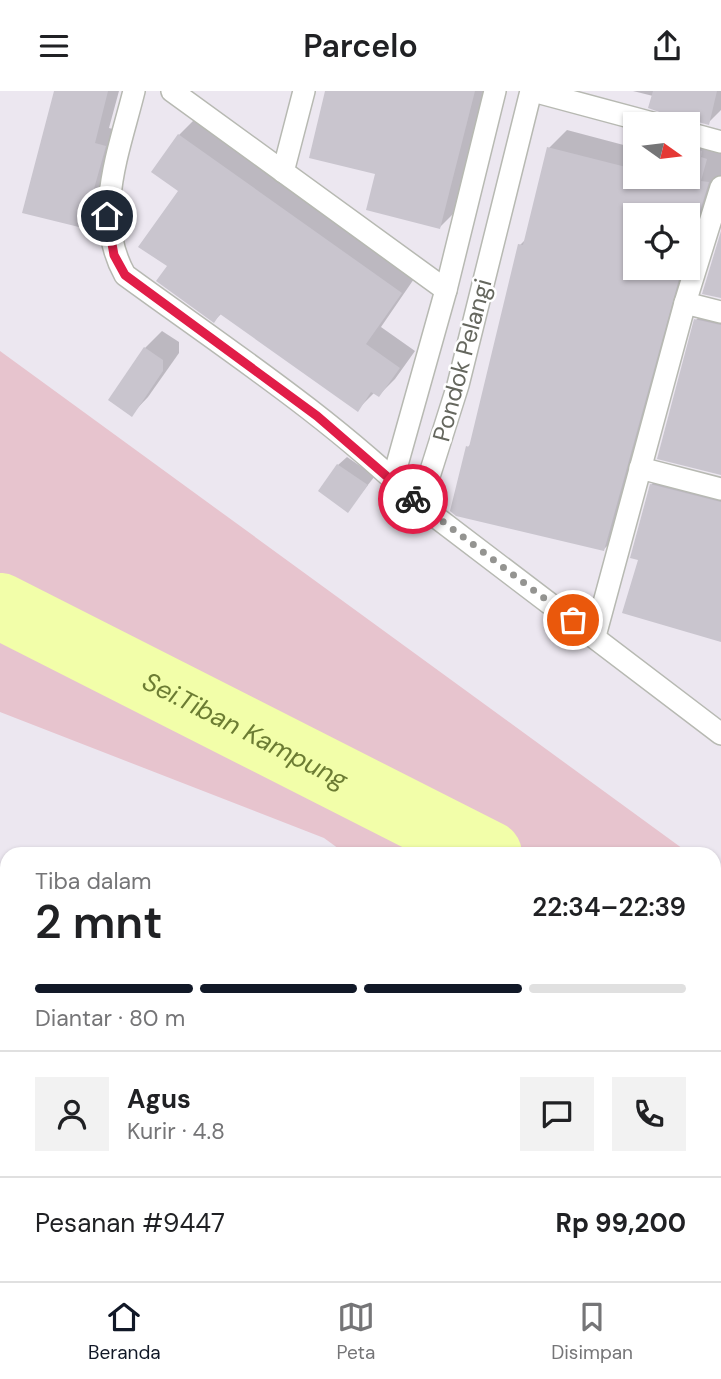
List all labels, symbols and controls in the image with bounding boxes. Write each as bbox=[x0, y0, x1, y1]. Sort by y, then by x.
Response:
text: Parcelo bbox=[303, 25, 418, 67]
icon: menu bbox=[35, 27, 73, 65]
icon: share bbox=[648, 27, 686, 65]
north arrow bbox=[623, 112, 700, 189]
map controls bbox=[623, 112, 700, 280]
pin bbox=[77, 186, 137, 246]
icon: home bbox=[88, 197, 126, 235]
button: locate bbox=[623, 203, 700, 280]
street label: Pondok Pelangi bbox=[425, 275, 499, 445]
courier bbox=[378, 464, 448, 534]
icon: bike bbox=[394, 480, 432, 518]
pin bbox=[543, 590, 603, 650]
icon: bag bbox=[554, 601, 592, 639]
water label: Sei.Tiban Kampung bbox=[137, 664, 354, 797]
text: Tiba dalam bbox=[35, 866, 152, 896]
text: 22:34–22:39 bbox=[532, 890, 686, 924]
text: 2 mnt bbox=[35, 892, 163, 952]
text: Diantar · 80 m bbox=[35, 1003, 185, 1033]
button: person bbox=[35, 1077, 109, 1151]
button: chat bbox=[520, 1077, 594, 1151]
button: phone bbox=[612, 1077, 686, 1151]
text: Agus bbox=[127, 1082, 191, 1116]
text: Kurir · 4.8 bbox=[127, 1116, 225, 1146]
text: Pesanan #9447 bbox=[35, 1206, 225, 1240]
text: Rp 99,200 bbox=[556, 1206, 686, 1240]
tab: Beranda bbox=[88, 1298, 161, 1365]
tab: Peta bbox=[337, 1298, 375, 1365]
tab: Disimpan bbox=[551, 1298, 633, 1365]

